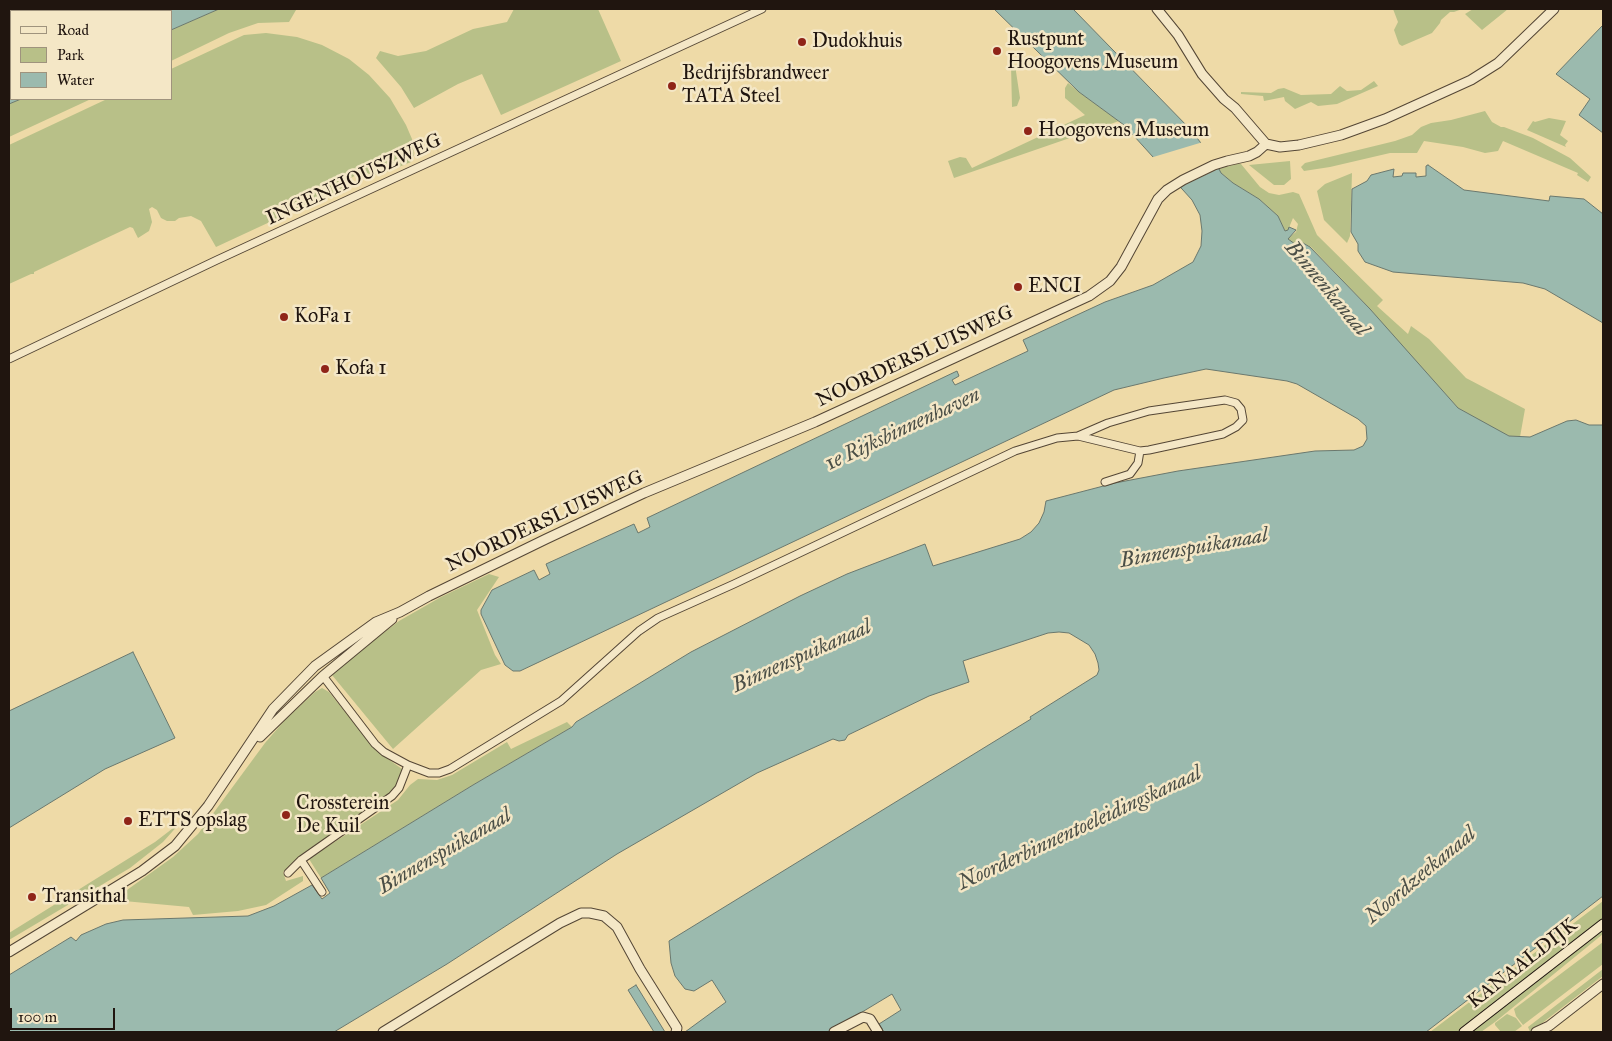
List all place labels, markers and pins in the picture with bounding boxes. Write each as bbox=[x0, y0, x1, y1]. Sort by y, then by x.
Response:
place label: Rustpunt Hoogovens Museum bbox=[1007, 28, 1178, 75]
place label: Dudokhuis bbox=[812, 30, 902, 54]
marker: Dudokhuis bbox=[796, 36, 808, 48]
marker: Rustpunt Hoogovens Museum bbox=[991, 45, 1003, 57]
place label: Bedrijfsbrandweer TATA Steel bbox=[682, 62, 829, 109]
marker: Bedrijfsbrandweer TATA Steel bbox=[666, 80, 678, 92]
place label: Hoogovens Museum bbox=[1038, 119, 1209, 143]
marker: Hoogovens Museum bbox=[1022, 125, 1034, 137]
place label: ENCI bbox=[1028, 275, 1081, 299]
marker: ENCI bbox=[1012, 281, 1024, 293]
place label: KoFa 1 bbox=[294, 305, 351, 329]
marker: KoFa 1 bbox=[278, 311, 290, 323]
place label: Kofa 1 bbox=[335, 357, 386, 381]
marker: Kofa 1 bbox=[319, 363, 331, 375]
place label: Crossterein De Kuil bbox=[296, 792, 389, 839]
place label: ETTS opslag bbox=[138, 809, 247, 833]
marker: Crossterein De Kuil bbox=[280, 809, 292, 821]
marker: ETTS opslag bbox=[122, 815, 134, 827]
place label: Transithal bbox=[42, 885, 127, 909]
marker: Transithal bbox=[26, 891, 38, 903]

